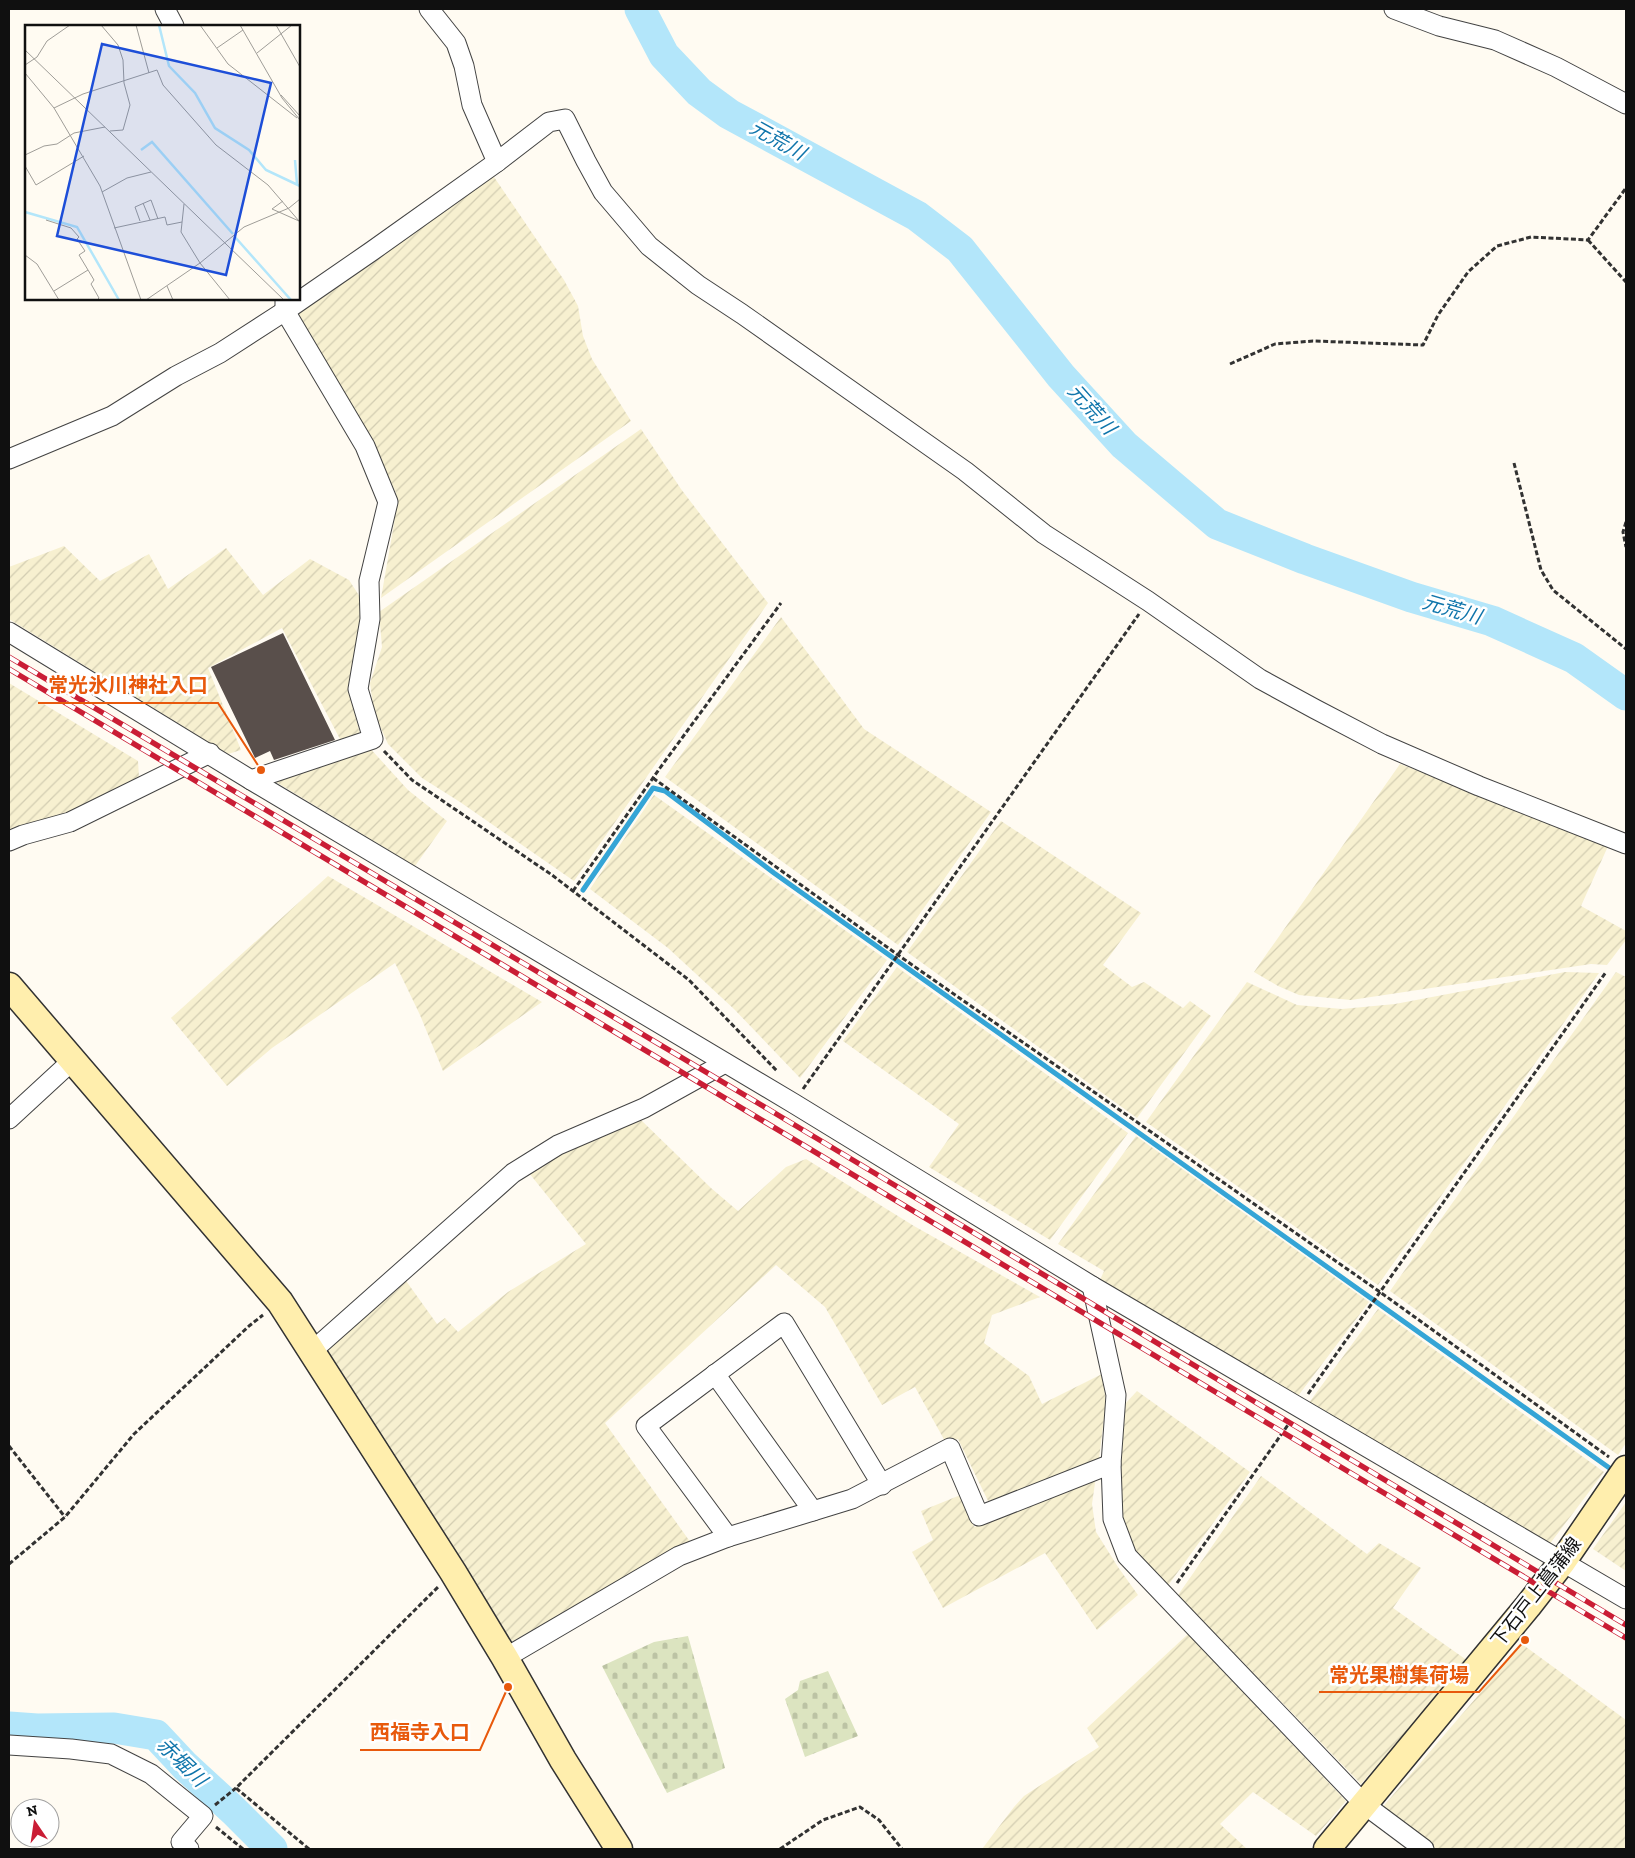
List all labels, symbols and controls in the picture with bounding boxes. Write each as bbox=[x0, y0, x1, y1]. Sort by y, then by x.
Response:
inset map bbox=[25, 25, 300, 300]
water label: 元荒川 bbox=[746, 115, 812, 166]
water label: 元荒川 bbox=[1063, 379, 1122, 441]
water label: 元荒川 bbox=[1420, 589, 1486, 629]
callout: 常光氷川神社入口 bbox=[38, 668, 218, 703]
text: 常光氷川神社入口 bbox=[48, 673, 208, 697]
street label: 下石戸上菖蒲線 bbox=[1486, 1533, 1586, 1651]
callout: 常光果樹集荷場 bbox=[1319, 1657, 1479, 1692]
text: 常光果樹集荷場 bbox=[1329, 1663, 1469, 1687]
callout: 西福寺入口 bbox=[360, 1715, 480, 1750]
text: 西福寺入口 bbox=[370, 1720, 470, 1744]
water label: 赤堀川 bbox=[152, 1733, 213, 1793]
north arrow bbox=[10, 1798, 60, 1848]
text: N bbox=[25, 1801, 40, 1820]

